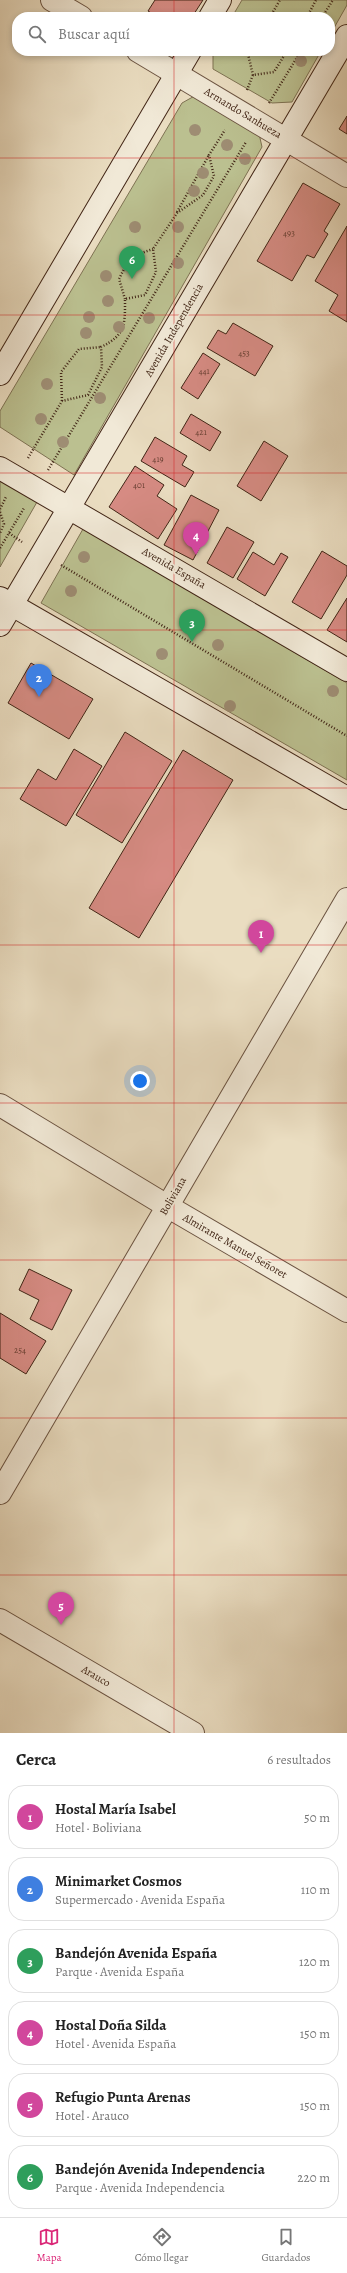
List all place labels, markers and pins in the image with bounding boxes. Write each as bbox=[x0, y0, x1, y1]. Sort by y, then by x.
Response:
pin: 6 bbox=[119, 246, 145, 279]
pin: 4 bbox=[183, 522, 209, 555]
pin: 3 bbox=[179, 609, 205, 642]
pin: 2 bbox=[26, 664, 52, 697]
pin: 1 bbox=[248, 920, 274, 953]
pin: 5 bbox=[48, 1592, 74, 1625]

